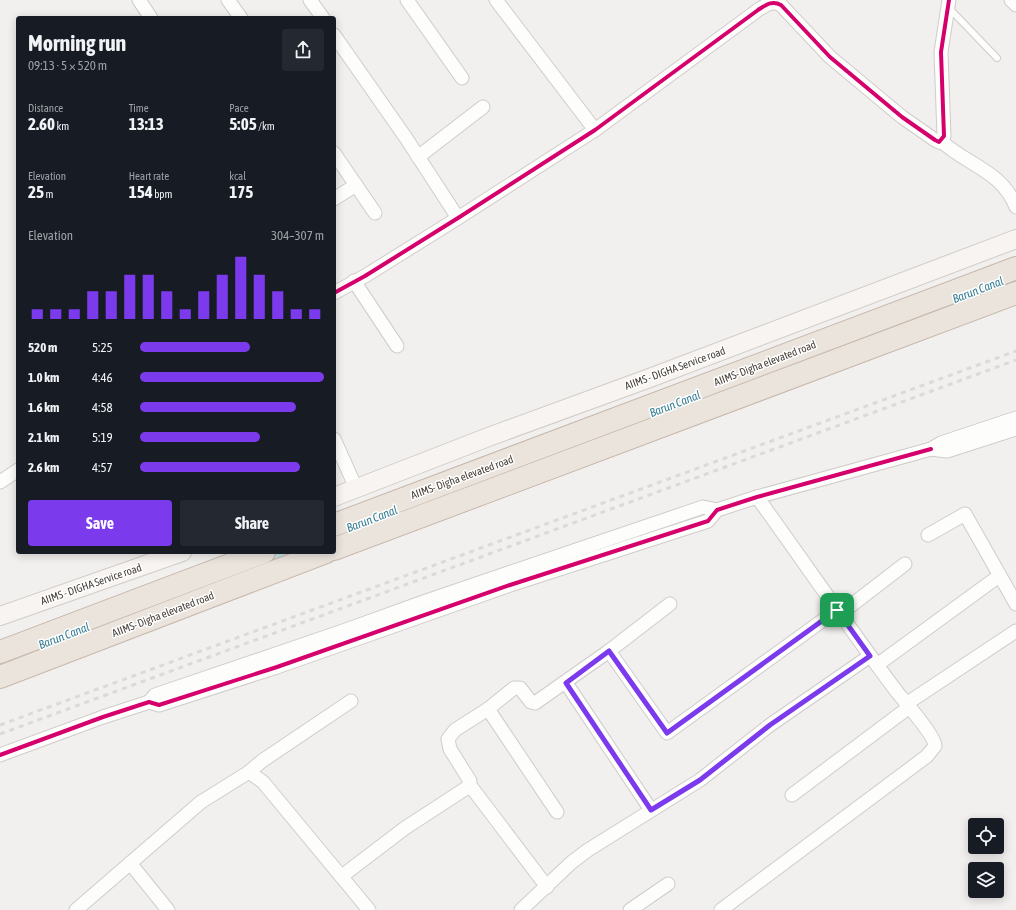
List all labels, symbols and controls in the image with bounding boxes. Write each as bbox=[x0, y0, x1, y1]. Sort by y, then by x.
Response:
button: share bbox=[282, 29, 324, 71]
text: Morning run bbox=[28, 30, 126, 56]
text: 09:13 · 5 × 520 m bbox=[28, 58, 107, 73]
text: Distance bbox=[28, 102, 63, 114]
text: Time bbox=[129, 102, 149, 114]
text: Pace bbox=[229, 102, 249, 114]
text: 2.60 bbox=[28, 114, 55, 134]
text: 13:13 bbox=[129, 114, 164, 134]
text: 5:05 bbox=[229, 114, 257, 134]
text: km bbox=[55, 120, 69, 132]
text: /km bbox=[257, 120, 275, 132]
text: Elevation bbox=[28, 170, 66, 182]
text: Heart rate bbox=[129, 170, 169, 182]
text: kcal bbox=[229, 170, 246, 182]
text: 25 bbox=[28, 182, 44, 202]
text: 154 bbox=[129, 182, 153, 202]
text: 175 bbox=[229, 182, 253, 202]
text: m bbox=[44, 188, 53, 200]
text: bpm bbox=[153, 188, 173, 200]
text: Elevation bbox=[28, 228, 73, 243]
text: 304–307 m bbox=[271, 228, 324, 243]
water label: Barun Canal bbox=[950, 274, 1006, 306]
street label: AIIMS- Digha elevated road bbox=[712, 338, 818, 388]
text: 520 m bbox=[28, 340, 57, 355]
text: 5:25 bbox=[92, 340, 113, 355]
street label: AIIMS - DIGHA Service road bbox=[623, 344, 727, 392]
text: 1.0 km bbox=[28, 370, 59, 385]
text: 4:46 bbox=[92, 370, 113, 385]
water label: Barun Canal bbox=[647, 388, 703, 420]
text: 1.6 km bbox=[28, 400, 59, 415]
text: 4:58 bbox=[92, 400, 113, 415]
text: 2.1 km bbox=[28, 430, 59, 445]
text: 5:19 bbox=[92, 430, 113, 445]
street label: AIIMS- Digha elevated road bbox=[409, 453, 515, 501]
text: 2.6 km bbox=[28, 460, 59, 475]
text: 4:57 bbox=[92, 460, 113, 475]
button: Save bbox=[28, 500, 172, 546]
button: Share bbox=[180, 500, 324, 546]
water label: Barun Canal bbox=[344, 503, 400, 535]
street label: AIIMS - DIGHA Service road bbox=[39, 561, 143, 607]
street label: AIIMS- Digha elevated road bbox=[110, 589, 216, 639]
pin bbox=[820, 593, 854, 627]
icon: arrive bbox=[826, 599, 848, 621]
water label: Barun Canal bbox=[36, 620, 92, 652]
map controls bbox=[968, 818, 1004, 898]
button: locate bbox=[968, 818, 1004, 854]
button: layers bbox=[968, 862, 1004, 898]

